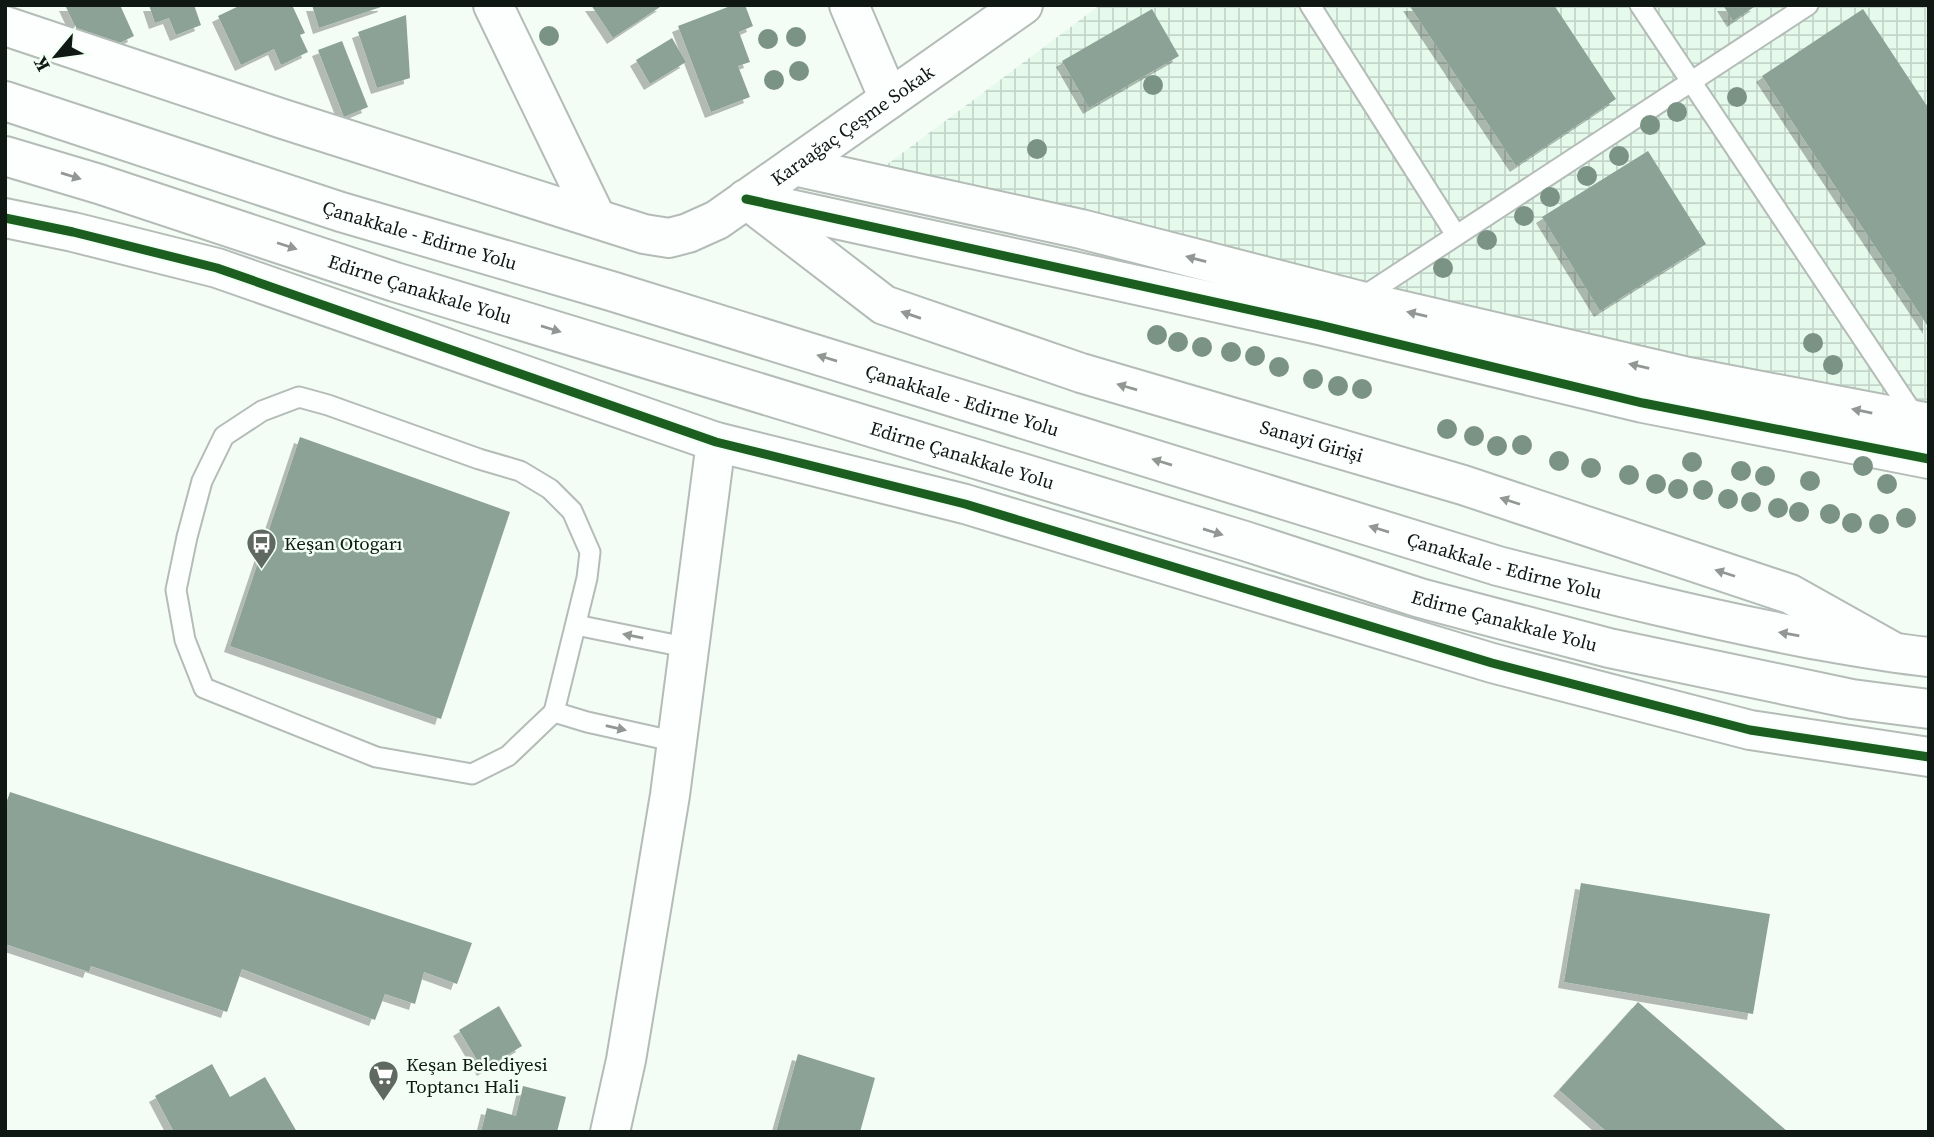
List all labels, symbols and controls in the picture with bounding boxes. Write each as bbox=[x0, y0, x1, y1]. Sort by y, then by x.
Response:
north arrow bbox=[21, 21, 91, 91]
text: K bbox=[26, 51, 56, 76]
street label: Karaağaç Çeşme Sokak bbox=[766, 58, 939, 191]
one-way arrow bbox=[60, 171, 81, 181]
street label: Çanakkale - Edirne Yolu bbox=[319, 194, 520, 276]
one-way arrow bbox=[276, 242, 297, 252]
street label: Edirne Çanakkale Yolu bbox=[325, 248, 515, 330]
one-way arrow bbox=[1186, 253, 1207, 263]
one-way arrow bbox=[901, 309, 922, 320]
one-way arrow bbox=[1406, 309, 1428, 320]
one-way arrow bbox=[540, 325, 561, 335]
one-way arrow bbox=[817, 353, 838, 363]
street label: Çanakkale - Edirne Yolu bbox=[862, 358, 1062, 442]
one-way arrow bbox=[1628, 360, 1650, 371]
one-way arrow bbox=[1116, 381, 1137, 391]
one-way arrow bbox=[1851, 405, 1873, 416]
street label: Sanayi Girişi bbox=[1257, 413, 1367, 468]
street label: Edirne Çanakkale Yolu bbox=[867, 415, 1058, 495]
one-way arrow bbox=[1151, 456, 1172, 467]
one-way arrow bbox=[1499, 495, 1520, 506]
one-way arrow bbox=[1368, 524, 1389, 534]
bus stop icon: Keşan Otogarı bbox=[244, 526, 278, 570]
street label: Çanakkale - Edirne Yolu bbox=[1404, 526, 1605, 605]
one-way arrow bbox=[1203, 527, 1224, 537]
place label: Keşan Otogarı bbox=[284, 530, 403, 556]
one-way arrow bbox=[1715, 567, 1736, 577]
street label: Edirne Çanakkale Yolu bbox=[1408, 583, 1600, 657]
one-way arrow bbox=[1778, 629, 1800, 640]
one-way arrow bbox=[622, 630, 644, 641]
one-way arrow bbox=[605, 723, 627, 734]
place label: Keşan Belediyesi Toptancı Hali bbox=[406, 1051, 548, 1099]
supermarket icon: Keşan Belediyesi Toptancı Hali bbox=[366, 1058, 400, 1102]

